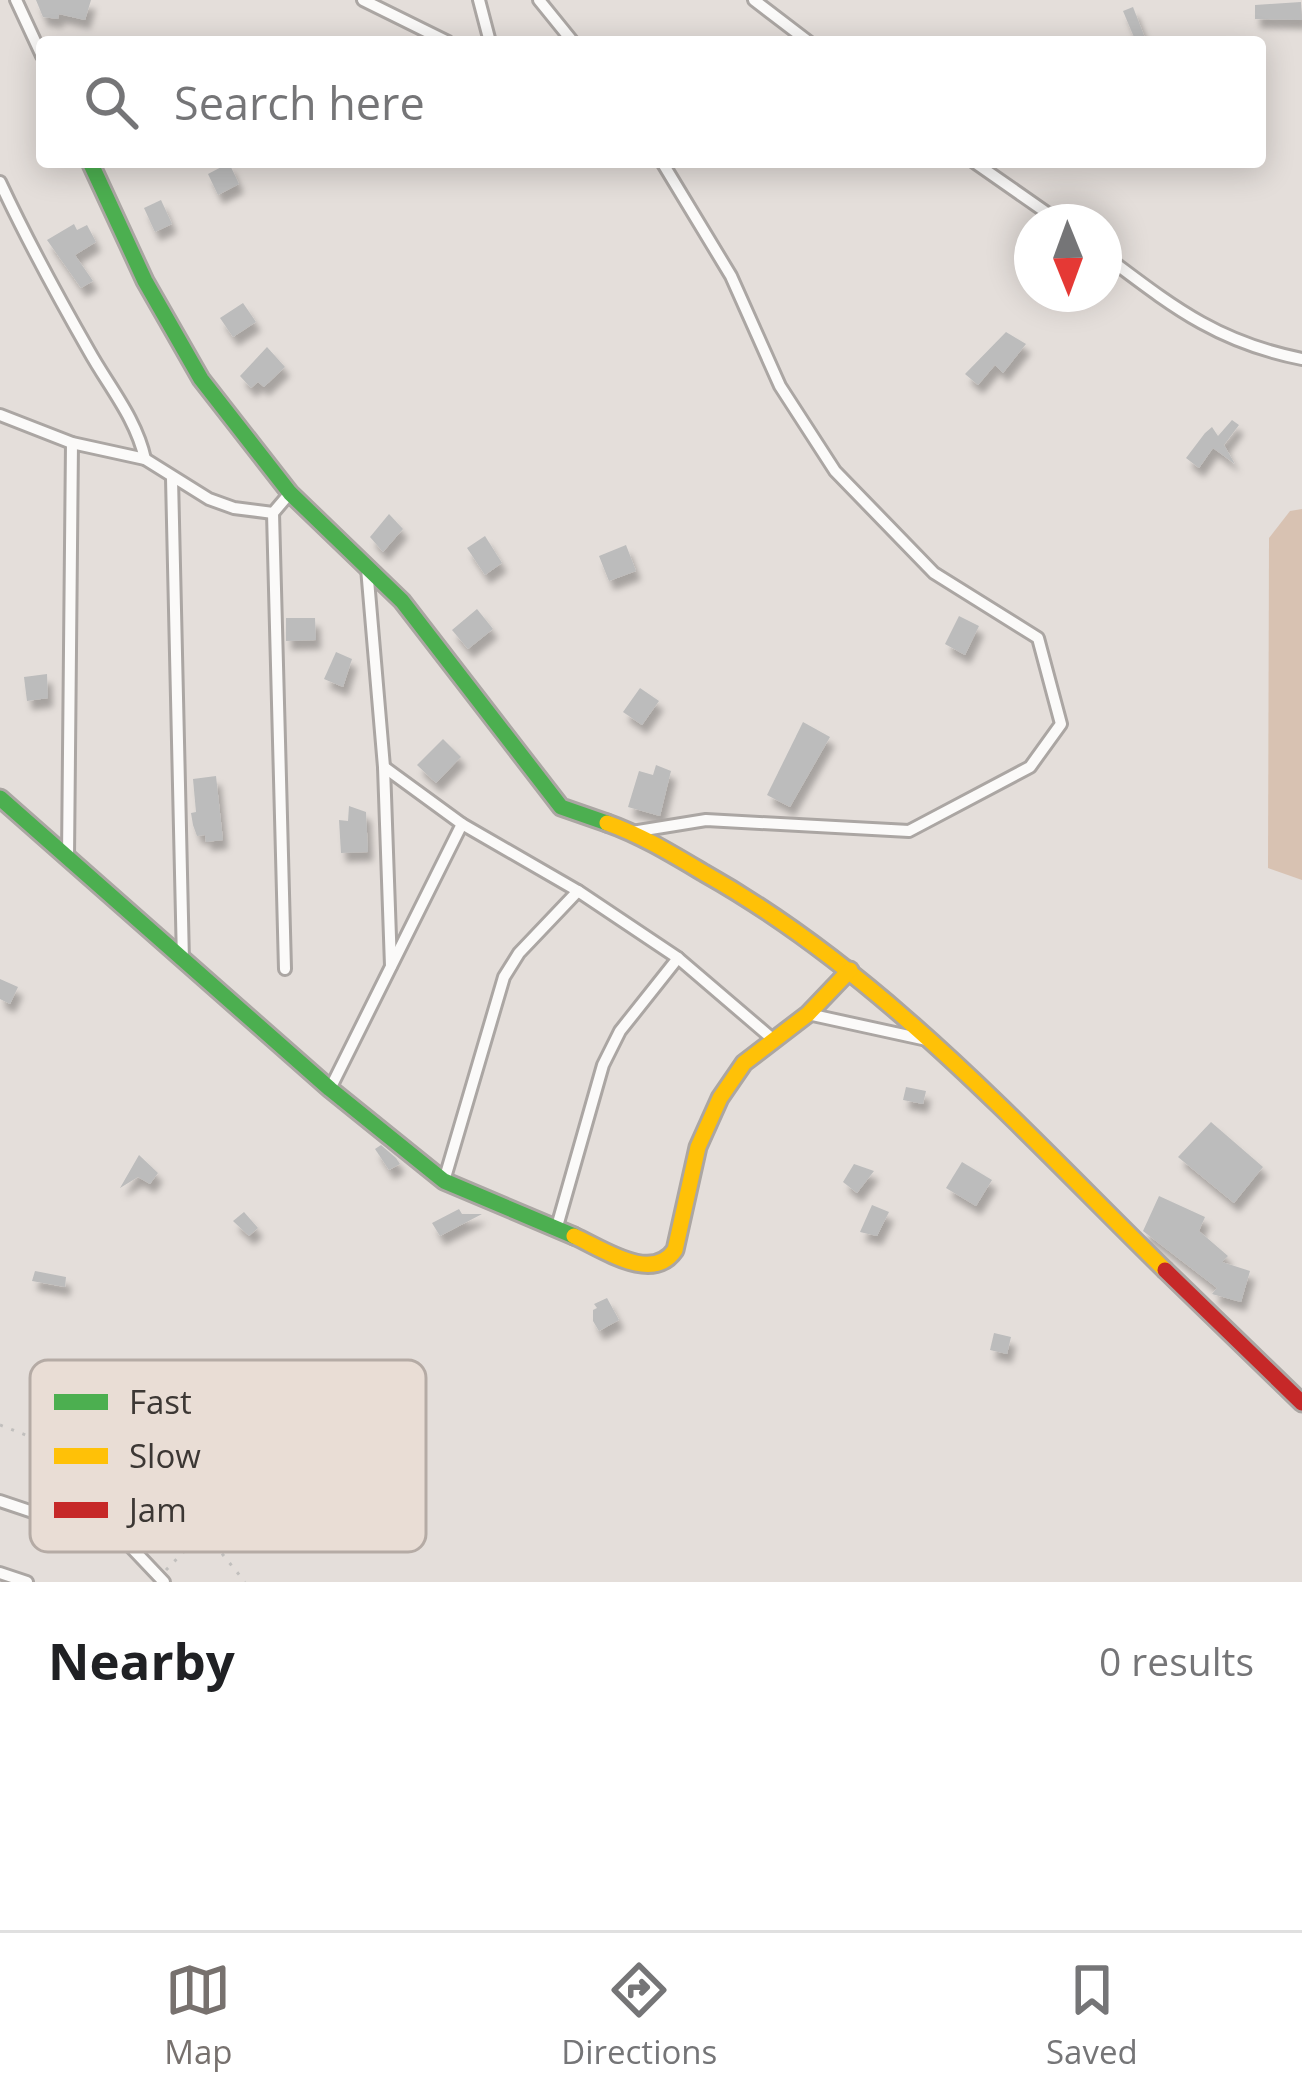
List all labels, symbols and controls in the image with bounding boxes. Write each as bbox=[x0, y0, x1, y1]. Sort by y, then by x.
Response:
search box bbox=[36, 36, 1266, 168]
icon: search bbox=[78, 69, 144, 135]
text: Search here bbox=[174, 72, 425, 133]
north arrow bbox=[1014, 204, 1122, 312]
legend bbox=[30, 1360, 426, 1552]
text: Fast bbox=[129, 1379, 192, 1424]
text: Slow bbox=[129, 1433, 201, 1478]
text: Jam bbox=[126, 1487, 187, 1532]
text: Nearby bbox=[48, 1625, 235, 1695]
text: 0 results bbox=[1099, 1634, 1254, 1687]
tab: Map bbox=[164, 1957, 233, 2074]
tab: Directions bbox=[561, 1957, 717, 2074]
tab: Saved bbox=[1046, 1957, 1138, 2074]

